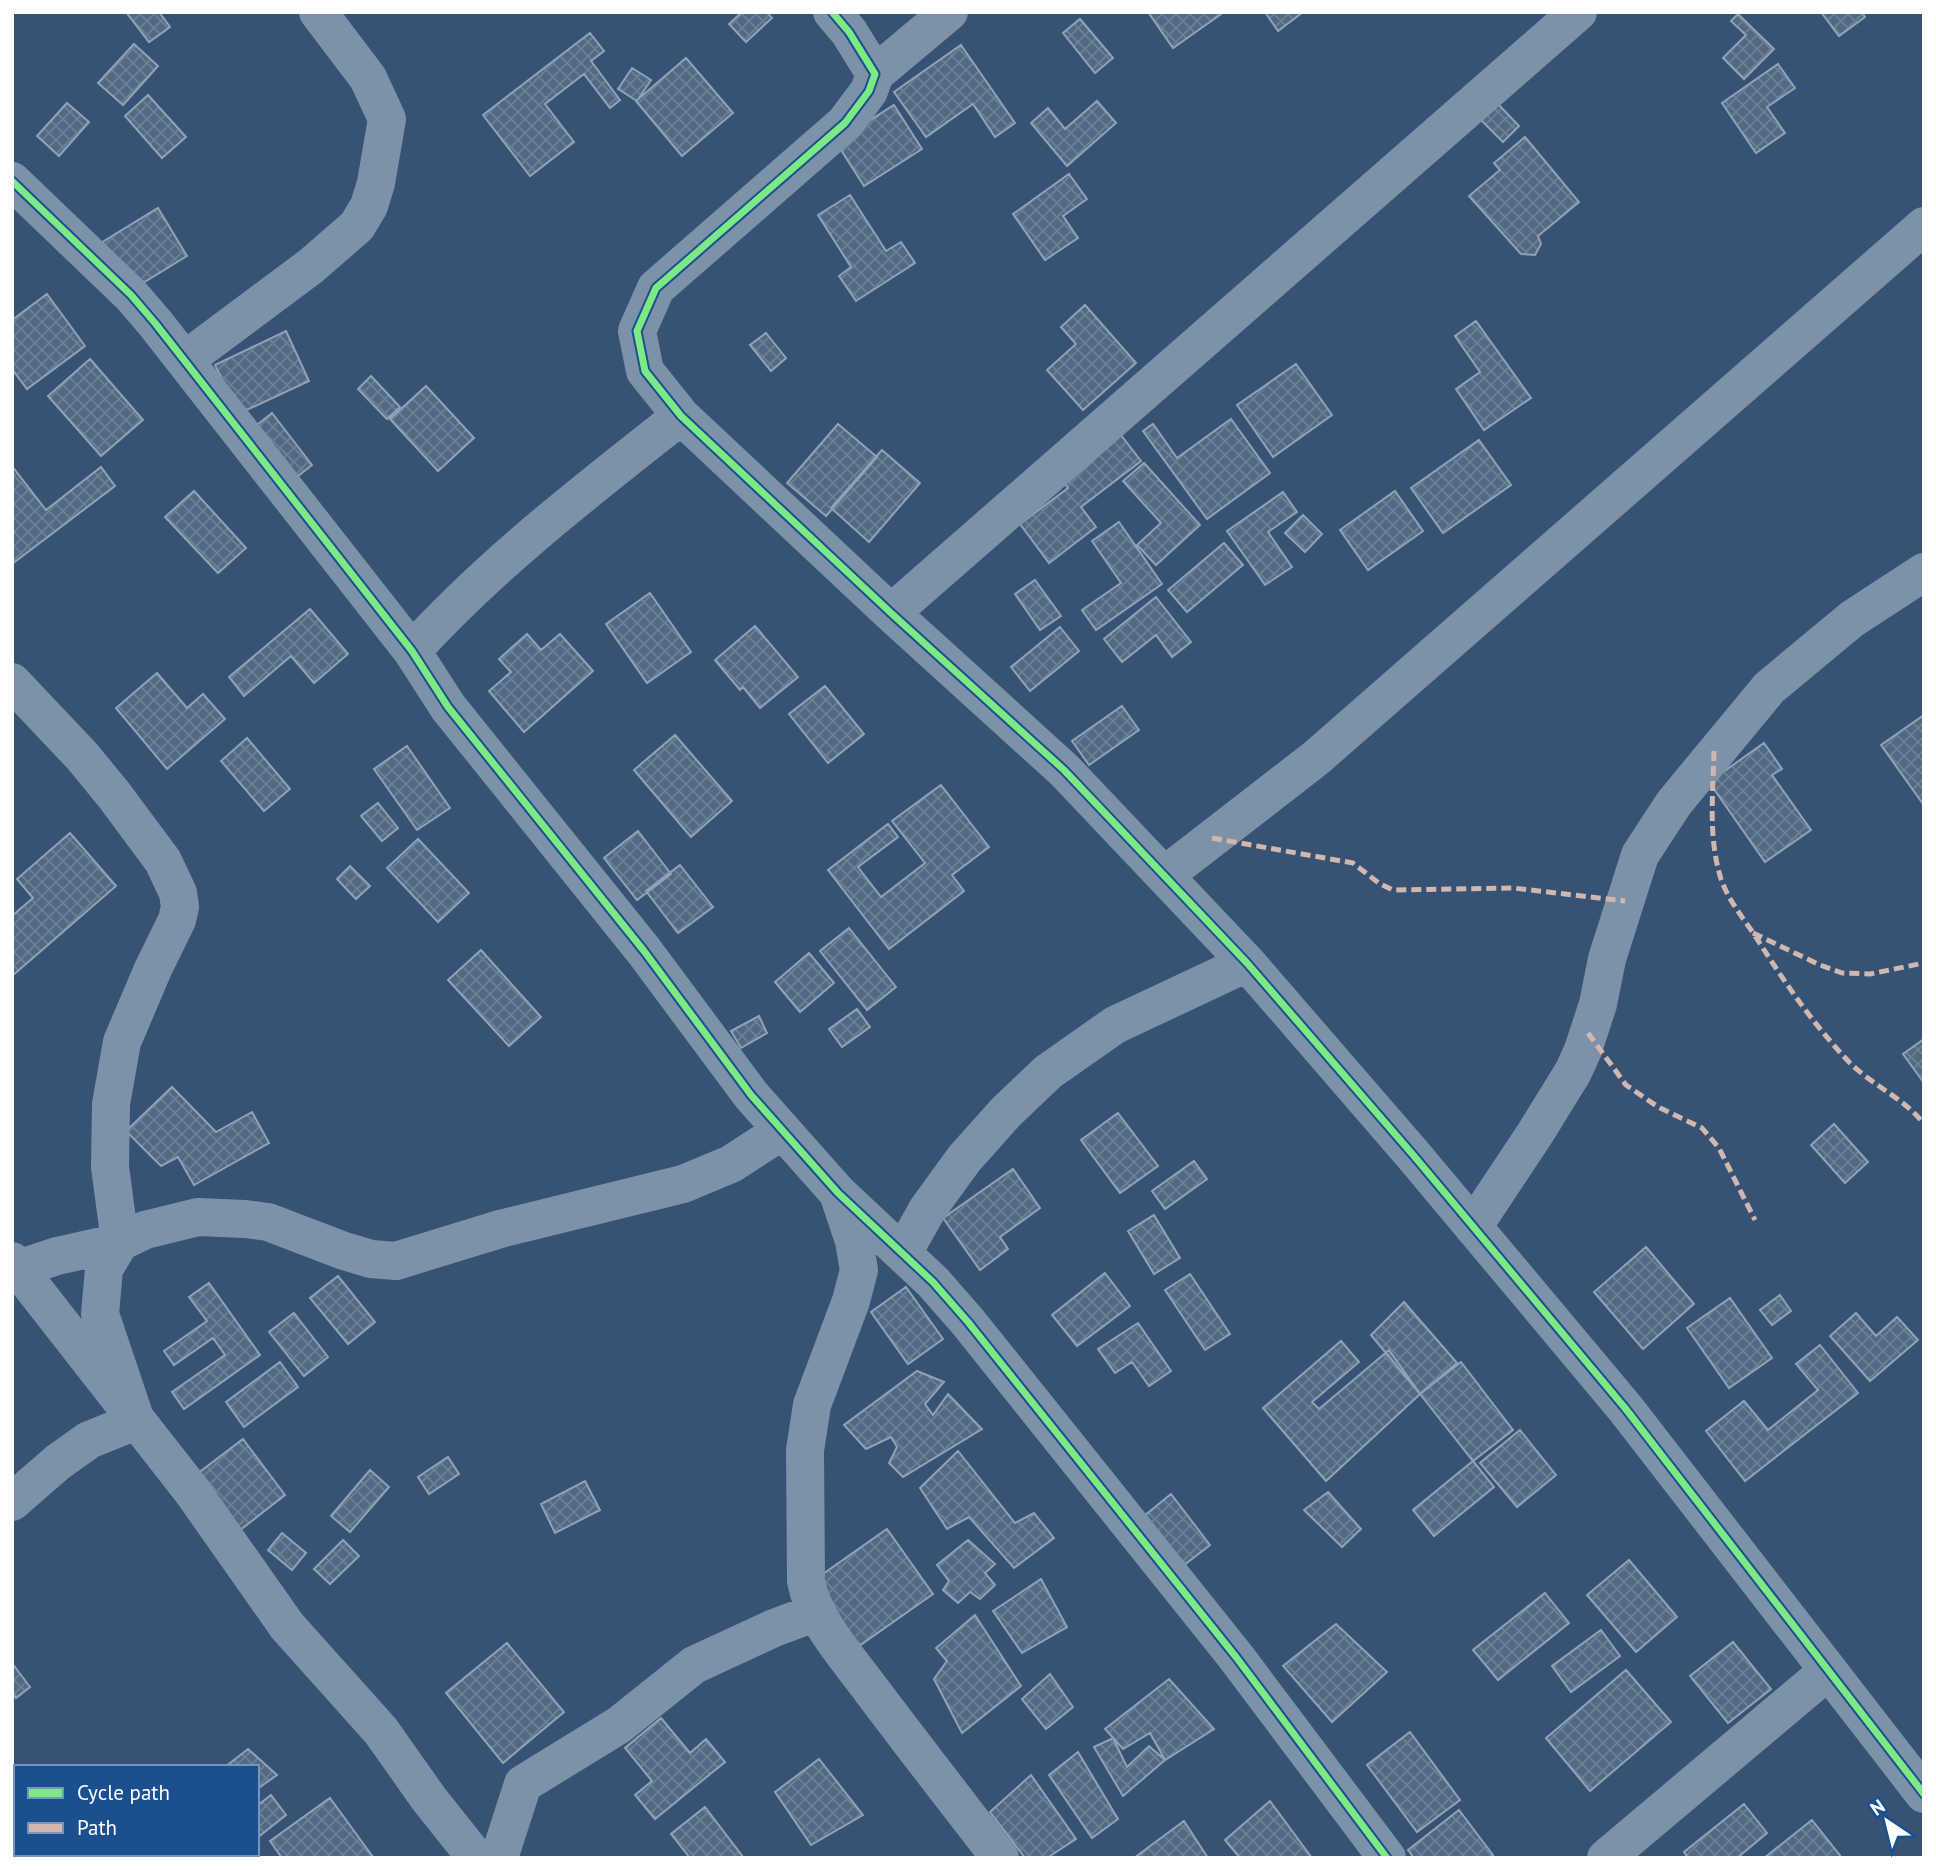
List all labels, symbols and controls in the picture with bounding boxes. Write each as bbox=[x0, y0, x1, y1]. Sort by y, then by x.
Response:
legend bbox=[14, 1765, 259, 1856]
text: Cycle path bbox=[77, 1779, 170, 1806]
north arrow bbox=[1852, 1786, 1922, 1856]
text: N bbox=[1865, 1794, 1889, 1820]
text: Path bbox=[77, 1814, 117, 1841]

